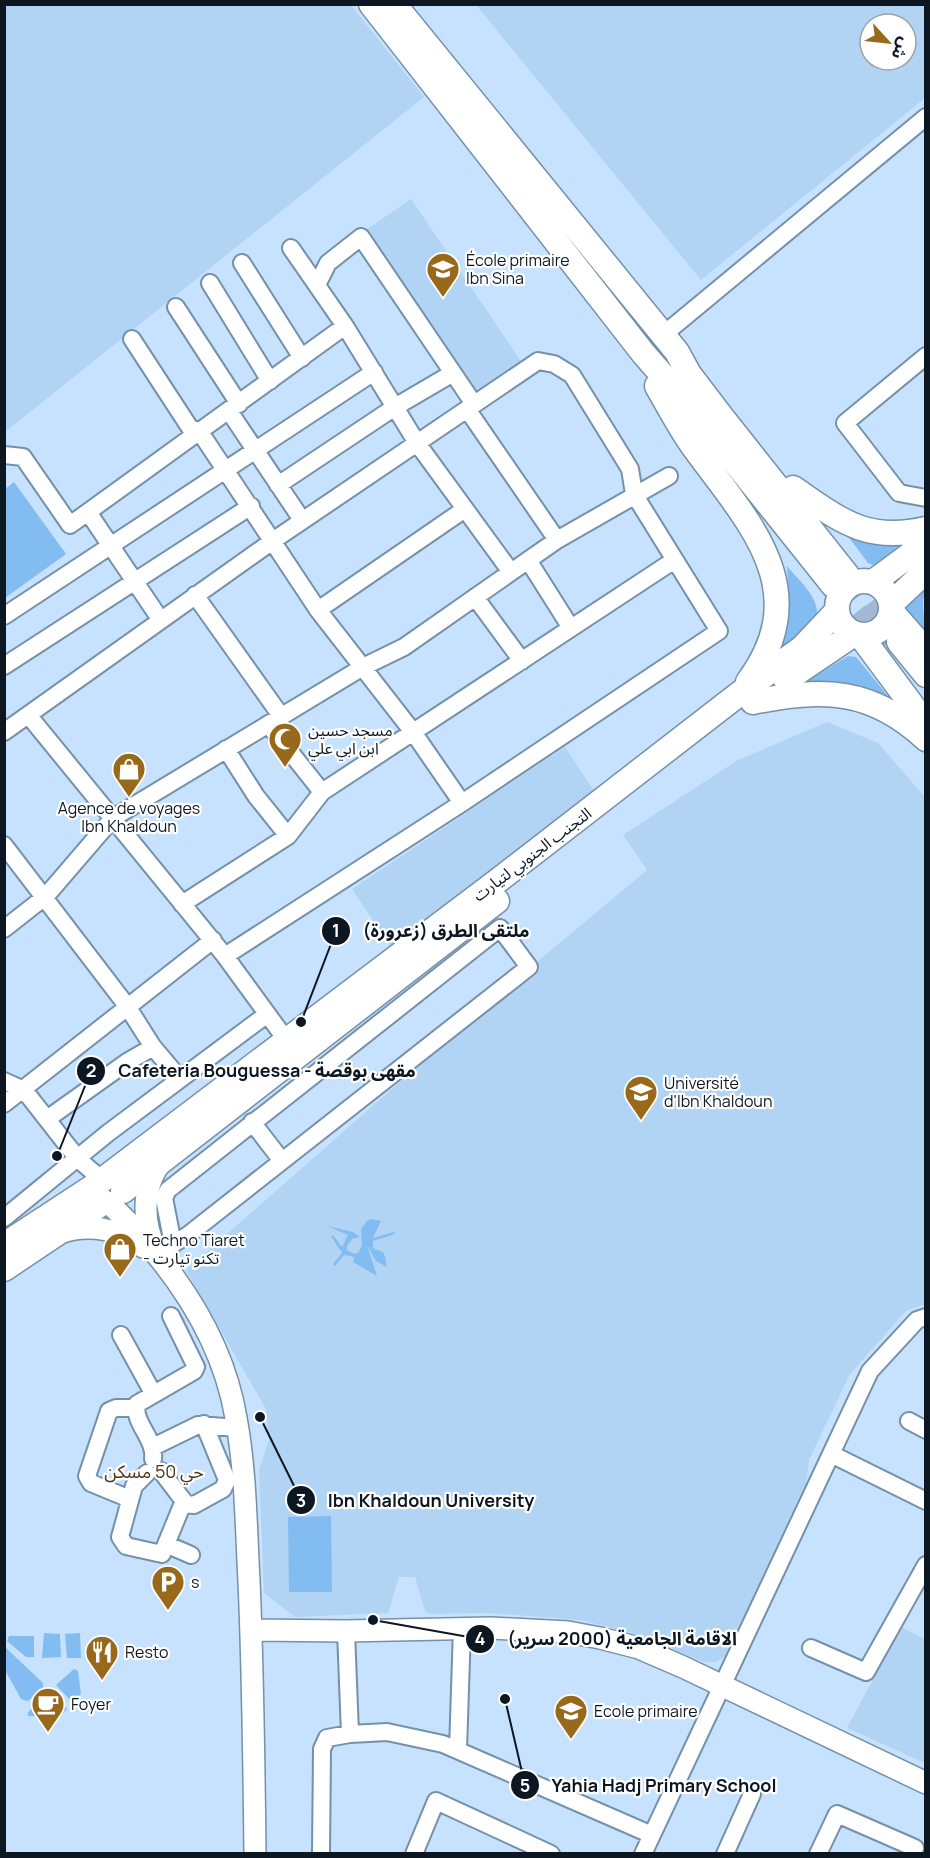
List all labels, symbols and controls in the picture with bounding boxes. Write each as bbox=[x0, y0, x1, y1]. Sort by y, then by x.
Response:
north arrow bbox=[858, 12, 918, 72]
text: ش bbox=[887, 34, 916, 64]
place label: École primaire Ibn Sina bbox=[466, 249, 570, 289]
school or university icon: École primaire Ibn Sina bbox=[425, 251, 461, 298]
place label: مسجد حسين ابن ابي علي bbox=[308, 719, 393, 761]
mosque icon: مسجد حسين ابن ابي علي bbox=[267, 721, 303, 768]
shop icon: Agence de voyages Ibn Khaldoun bbox=[111, 751, 147, 798]
place label: Agence de voyages Ibn Khaldoun bbox=[58, 797, 200, 837]
street label: التجنب الجنوبي لتيارت bbox=[468, 802, 597, 907]
callout: ملتقى الطرق (زعرورة) bbox=[321, 913, 542, 949]
text: 1 bbox=[332, 918, 340, 942]
text: ملتقى الطرق (زعرورة) bbox=[362, 918, 530, 942]
callout: Cafeteria Bouguessa - مقهى بوقصة bbox=[76, 1053, 428, 1089]
text: 2 bbox=[86, 1058, 96, 1082]
text: Cafeteria Bouguessa - مقهى بوقصة bbox=[118, 1058, 416, 1082]
place label: Université d'Ibn Khaldoun bbox=[664, 1072, 772, 1112]
school or university icon: Université d'Ibn Khaldoun bbox=[623, 1074, 659, 1121]
place label: Techno Tiaret - تكنو تيارت bbox=[143, 1229, 245, 1269]
shop icon: Techno Tiaret - تكنو تيارت bbox=[102, 1231, 138, 1278]
district label: حي 50 مسكن bbox=[104, 1459, 204, 1485]
callout: Ibn Khaldoun University bbox=[286, 1482, 547, 1518]
text: 3 bbox=[296, 1488, 306, 1512]
text: Ibn Khaldoun University bbox=[328, 1488, 534, 1512]
parking icon: s bbox=[150, 1564, 186, 1611]
place label: s bbox=[191, 1571, 199, 1593]
callout: الاقامة الجامعية (2000 سرير) bbox=[465, 1621, 749, 1657]
text: 4 bbox=[475, 1626, 486, 1650]
text: الاقامة الجامعية (2000 سرير) bbox=[507, 1626, 737, 1650]
restaurant icon: Resto bbox=[84, 1634, 120, 1681]
place label: Resto bbox=[125, 1641, 168, 1663]
cafe icon: Foyer bbox=[30, 1686, 66, 1733]
place label: Foyer bbox=[71, 1693, 111, 1715]
school or university icon: Ecole primaire bbox=[553, 1693, 589, 1740]
place label: Ecole primaire bbox=[594, 1700, 698, 1722]
callout: Yahia Hadj Primary School bbox=[510, 1767, 789, 1803]
text: 5 bbox=[520, 1773, 530, 1797]
text: Yahia Hadj Primary School bbox=[551, 1773, 777, 1797]

